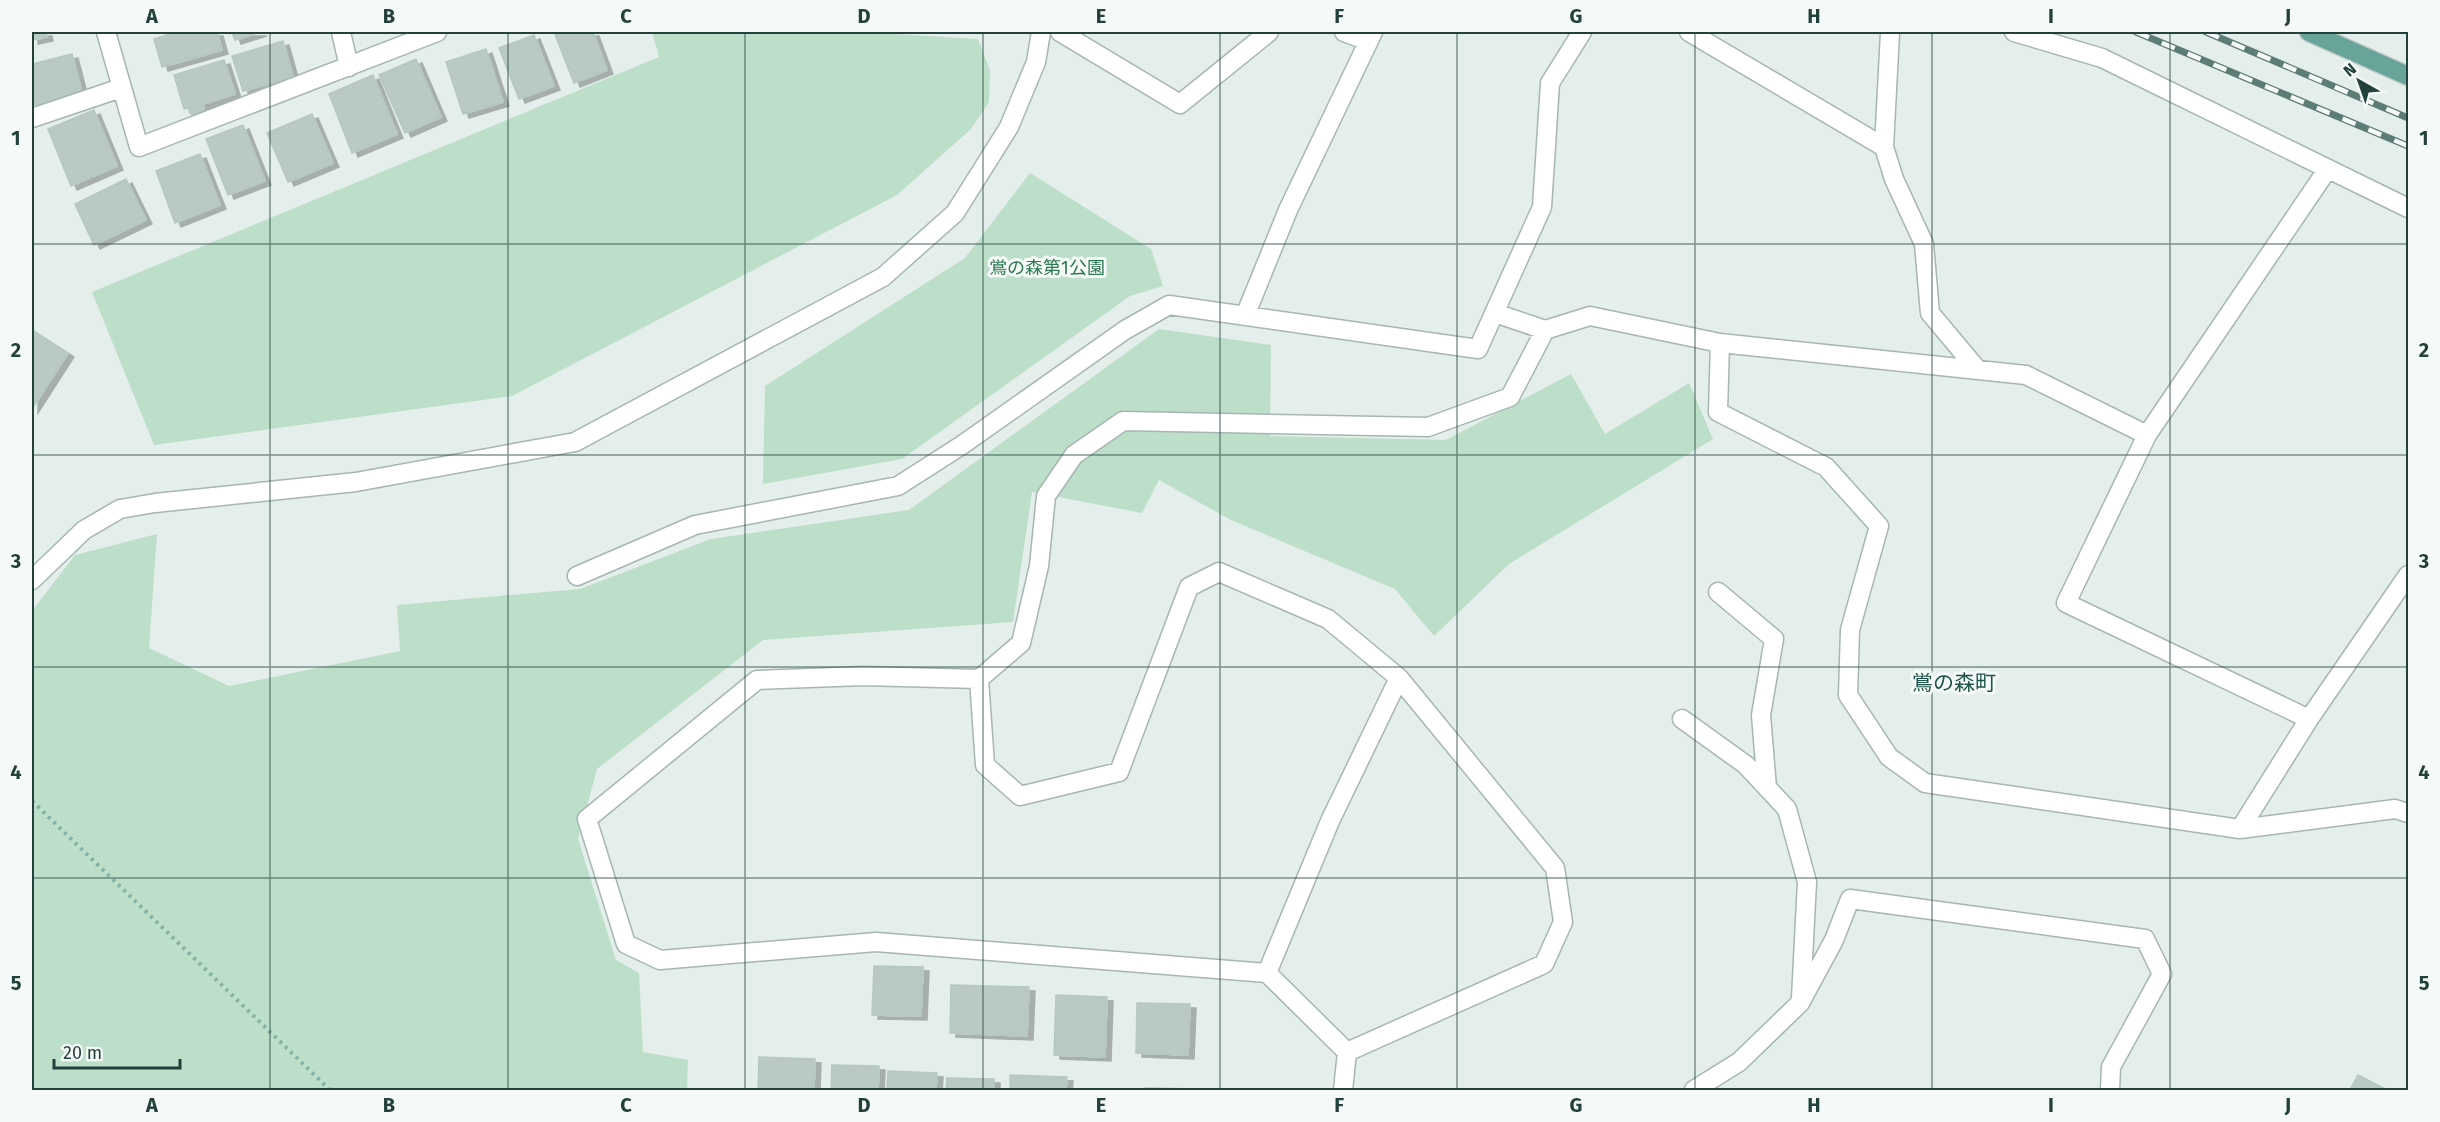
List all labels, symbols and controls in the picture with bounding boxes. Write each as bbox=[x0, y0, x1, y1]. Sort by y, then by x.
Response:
text: A bbox=[145, 4, 159, 28]
text: B bbox=[383, 4, 395, 28]
text: C bbox=[620, 4, 632, 28]
text: D bbox=[857, 4, 871, 28]
text: E bbox=[1096, 4, 1106, 28]
text: F bbox=[1334, 4, 1344, 28]
text: G bbox=[1570, 4, 1582, 28]
text: H bbox=[1807, 4, 1821, 28]
text: I bbox=[2048, 4, 2054, 28]
text: J bbox=[2284, 4, 2291, 28]
north arrow bbox=[2329, 51, 2389, 111]
text: N bbox=[2340, 59, 2360, 81]
text: 1 bbox=[11, 126, 21, 150]
text: 1 bbox=[2419, 126, 2429, 150]
park label: 鴬の森第1公園 bbox=[989, 257, 1105, 279]
text: 2 bbox=[11, 338, 21, 362]
text: 2 bbox=[2419, 338, 2429, 362]
text: 3 bbox=[10, 549, 21, 573]
text: 3 bbox=[2418, 549, 2429, 573]
district label: 鴬の森町 bbox=[1912, 670, 1996, 696]
text: 4 bbox=[10, 760, 22, 784]
text: 4 bbox=[2418, 760, 2430, 784]
text: 5 bbox=[11, 971, 22, 995]
text: 5 bbox=[2419, 971, 2430, 995]
scale bar bbox=[54, 1032, 180, 1070]
text: 20 m bbox=[63, 1042, 102, 1064]
text: A bbox=[145, 1093, 159, 1117]
text: B bbox=[383, 1093, 395, 1117]
text: C bbox=[620, 1093, 632, 1117]
text: D bbox=[857, 1093, 871, 1117]
text: E bbox=[1096, 1093, 1106, 1117]
text: F bbox=[1334, 1093, 1344, 1117]
text: G bbox=[1570, 1093, 1582, 1117]
text: H bbox=[1807, 1093, 1821, 1117]
text: I bbox=[2048, 1093, 2054, 1117]
text: J bbox=[2284, 1093, 2291, 1117]

